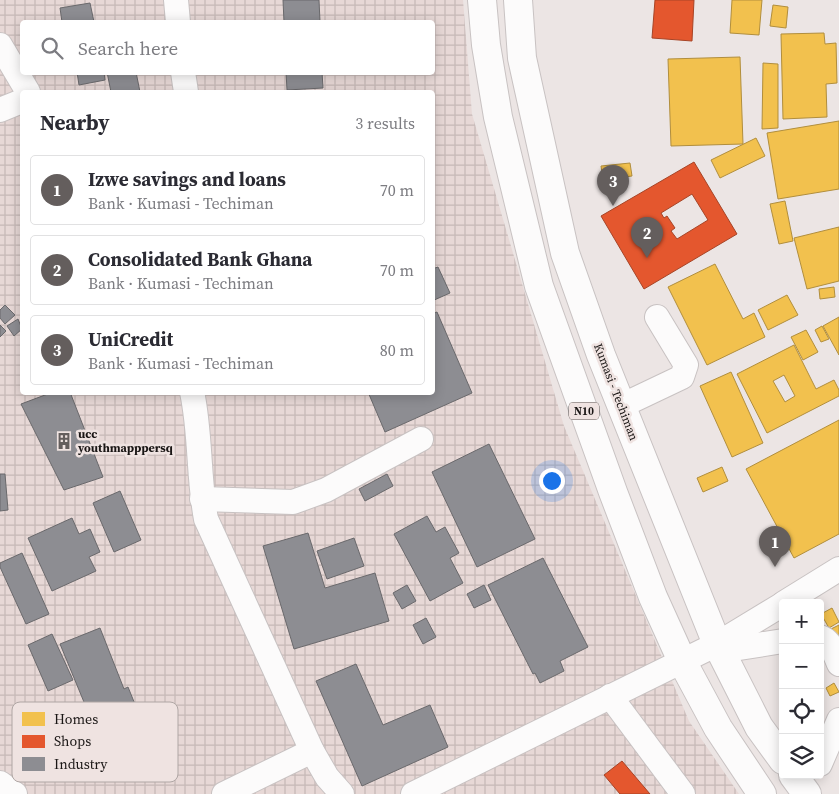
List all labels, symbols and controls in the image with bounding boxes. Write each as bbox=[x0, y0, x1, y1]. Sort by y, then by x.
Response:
search box bbox=[20, 20, 435, 75]
icon: search bbox=[38, 34, 66, 62]
text: Search here bbox=[78, 35, 178, 61]
text: Nearby bbox=[40, 108, 110, 137]
text: 3 results bbox=[355, 112, 415, 134]
pin: 3 bbox=[597, 165, 629, 206]
text: Izwe savings and loans bbox=[88, 166, 286, 192]
text: 1 bbox=[53, 179, 61, 201]
text: 70 m bbox=[380, 179, 414, 201]
text: Bank · Kumasi - Techiman bbox=[88, 192, 274, 214]
pin: 2 bbox=[631, 217, 663, 258]
text: Consolidated Bank Ghana bbox=[88, 246, 312, 272]
text: 2 bbox=[53, 259, 61, 281]
text: 70 m bbox=[380, 259, 414, 281]
text: Bank · Kumasi - Techiman bbox=[88, 272, 274, 294]
text: UniCredit bbox=[88, 326, 173, 352]
text: 3 bbox=[53, 339, 61, 361]
text: 80 m bbox=[380, 339, 414, 361]
street label: Kumasi - Techiman bbox=[590, 341, 642, 443]
text: Bank · Kumasi - Techiman bbox=[88, 352, 274, 374]
road number: N10 bbox=[569, 402, 599, 420]
place label: ucc youthmapppersq bbox=[77, 426, 173, 456]
building icon: ucc youthmapppersq bbox=[54, 431, 74, 451]
your location bbox=[539, 468, 565, 494]
pin: 1 bbox=[759, 526, 791, 567]
map controls bbox=[779, 599, 824, 779]
button: + bbox=[779, 599, 824, 644]
button: − bbox=[779, 644, 824, 689]
button: locate bbox=[779, 689, 824, 734]
legend bbox=[12, 702, 178, 782]
text: Homes bbox=[54, 709, 98, 729]
text: Shops bbox=[54, 731, 91, 751]
button: layers bbox=[779, 734, 824, 779]
text: Industry bbox=[54, 754, 108, 774]

